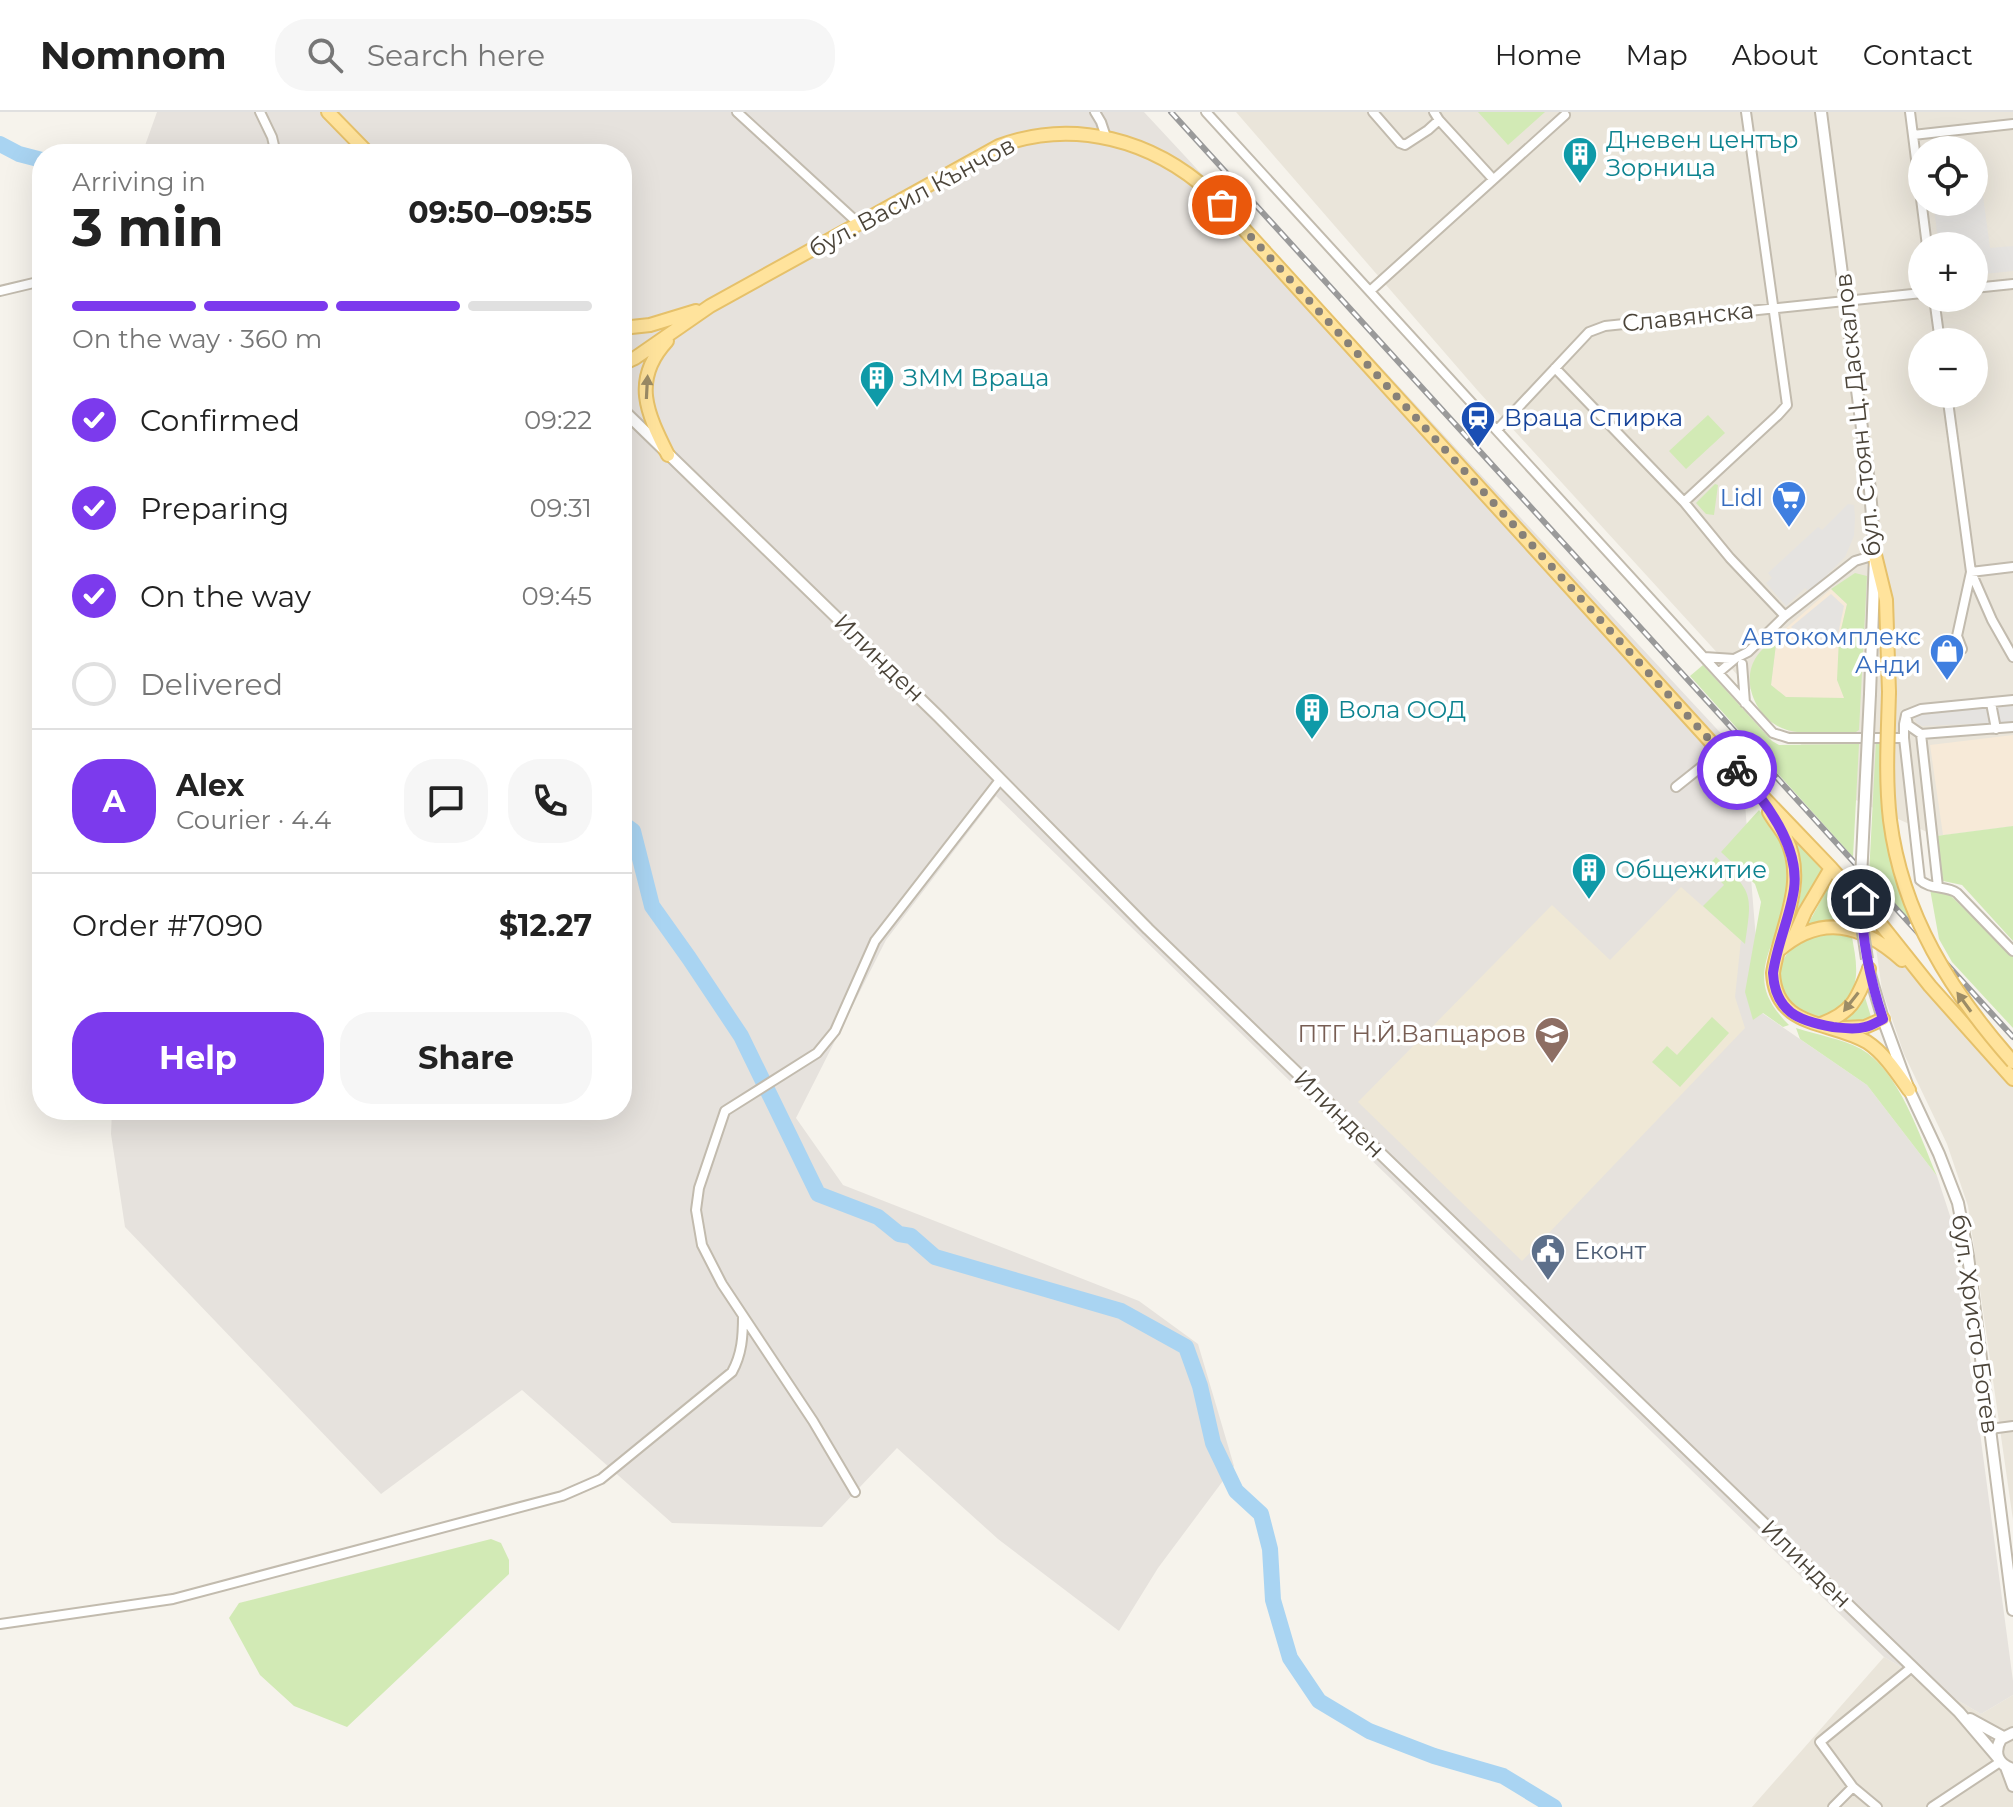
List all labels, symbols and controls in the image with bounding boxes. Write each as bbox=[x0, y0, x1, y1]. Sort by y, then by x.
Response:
search box bbox=[275, 19, 835, 91]
text: Nomnom bbox=[40, 32, 227, 79]
icon: search bbox=[303, 33, 347, 77]
text: Search here bbox=[367, 37, 545, 74]
text: Home bbox=[1495, 38, 1582, 72]
text: Map bbox=[1626, 38, 1688, 72]
text: About bbox=[1732, 38, 1819, 72]
text: Contact bbox=[1863, 38, 1973, 72]
place label: Дневен център Зорница bbox=[1606, 125, 1798, 182]
street label: бул. Васил Кънчов bbox=[804, 130, 1020, 263]
building icon: Дневен център Зорница bbox=[1561, 135, 1599, 185]
map controls bbox=[1908, 136, 1988, 408]
button: locate bbox=[1908, 136, 1988, 216]
text: Arriving in bbox=[72, 166, 206, 198]
pin bbox=[1188, 171, 1256, 239]
icon: bag bbox=[1200, 183, 1244, 227]
text: 09:50–09:55 bbox=[408, 194, 592, 231]
text: 3 min bbox=[72, 196, 224, 259]
button: + bbox=[1908, 232, 1988, 312]
street label: бул. Стоян Ц. Даскалов bbox=[1828, 272, 1887, 558]
street label: Славянска bbox=[1621, 295, 1755, 338]
text: On the way · 360 m bbox=[72, 323, 322, 355]
button: − bbox=[1908, 328, 1988, 408]
building icon: ЗММ Враца bbox=[858, 359, 896, 409]
place label: ЗММ Враца bbox=[903, 363, 1049, 392]
one-way arrow bbox=[641, 374, 654, 399]
icon: check bbox=[72, 398, 116, 442]
station icon: Враца Спирка bbox=[1459, 399, 1497, 449]
text: Confirmed bbox=[140, 402, 300, 439]
place label: Враца Спирка bbox=[1504, 403, 1683, 432]
text: 09:22 bbox=[524, 404, 592, 436]
supermarket icon: Lidl bbox=[1770, 479, 1808, 529]
place label: Lidl bbox=[1720, 483, 1763, 512]
icon: check bbox=[72, 486, 116, 530]
text: Preparing bbox=[140, 490, 289, 527]
text: 09:31 bbox=[529, 492, 592, 524]
icon: check bbox=[72, 574, 116, 618]
text: On the way bbox=[140, 578, 311, 615]
text: 09:45 bbox=[522, 580, 592, 612]
street label: Илинден bbox=[828, 608, 931, 708]
place label: Автокомплекс Анди bbox=[1742, 622, 1921, 679]
shop icon: Автокомплекс Анди bbox=[1928, 632, 1966, 682]
text: Delivered bbox=[140, 666, 283, 703]
building icon: Вола ООД bbox=[1293, 691, 1331, 741]
place label: Вола ООД bbox=[1338, 695, 1466, 724]
courier bbox=[1697, 730, 1777, 810]
icon: bike bbox=[1715, 748, 1759, 792]
button: chat bbox=[404, 759, 488, 843]
button: phone bbox=[508, 759, 592, 843]
text: Alex bbox=[176, 767, 244, 804]
text: A bbox=[103, 783, 125, 820]
text: Courier · 4.4 bbox=[176, 804, 331, 836]
building icon: Общежитие bbox=[1570, 851, 1608, 901]
place label: Общежитие bbox=[1615, 855, 1767, 884]
pin bbox=[1827, 865, 1895, 933]
icon: home bbox=[1839, 877, 1883, 921]
text: Order #7090 bbox=[72, 907, 263, 944]
text: $12.27 bbox=[499, 907, 592, 944]
one-way arrow bbox=[1956, 991, 1972, 1012]
one-way arrow bbox=[1843, 992, 1860, 1013]
button: Help bbox=[72, 1012, 324, 1104]
button: Share bbox=[340, 1012, 592, 1104]
school or university icon: ПТГ Н.Й.Вапцаров bbox=[1533, 1015, 1571, 1065]
place label: ПТГ Н.Й.Вапцаров bbox=[1298, 1019, 1526, 1048]
street label: Илинден bbox=[1288, 1064, 1391, 1164]
street label: бул. Христо Ботев bbox=[1946, 1212, 2005, 1435]
public building icon: Еконт bbox=[1529, 1232, 1567, 1282]
place label: Еконт bbox=[1574, 1236, 1647, 1265]
street label: Илинден bbox=[1755, 1514, 1858, 1614]

